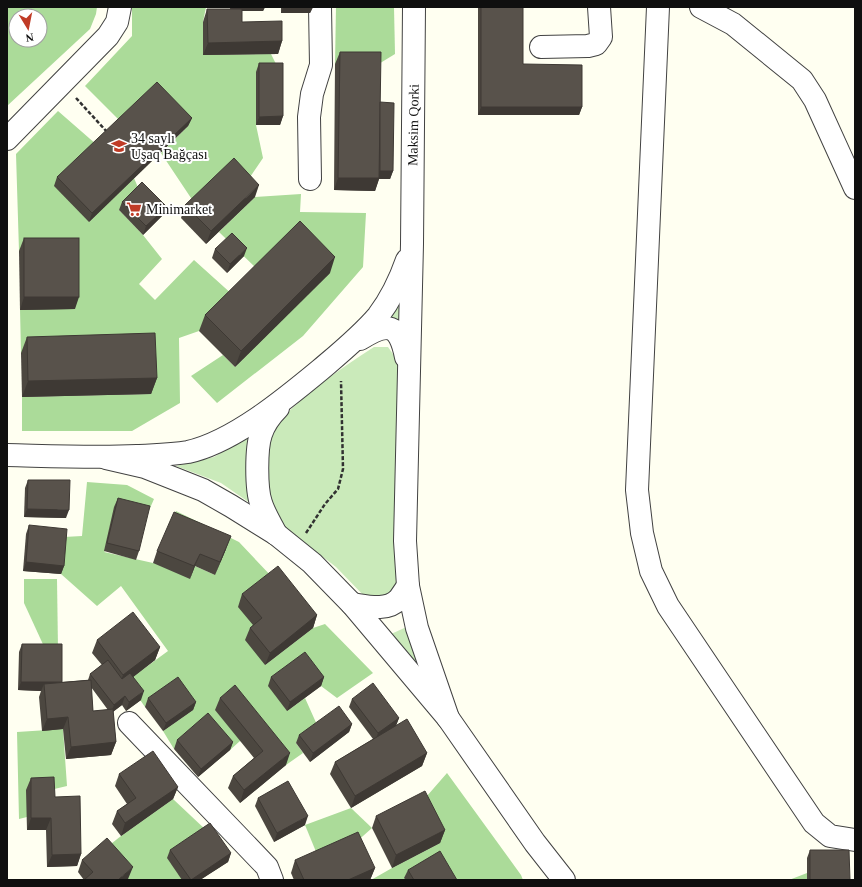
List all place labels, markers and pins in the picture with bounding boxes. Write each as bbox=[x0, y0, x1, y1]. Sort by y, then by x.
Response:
place label: 34 saylı Uşaq Bağçası bbox=[131, 131, 208, 162]
school or university icon: 34 saylı Uşaq Bağçası bbox=[110, 137, 128, 155]
supermarket icon: Minimarket bbox=[125, 200, 143, 218]
place label: Minimarket bbox=[146, 202, 212, 217]

